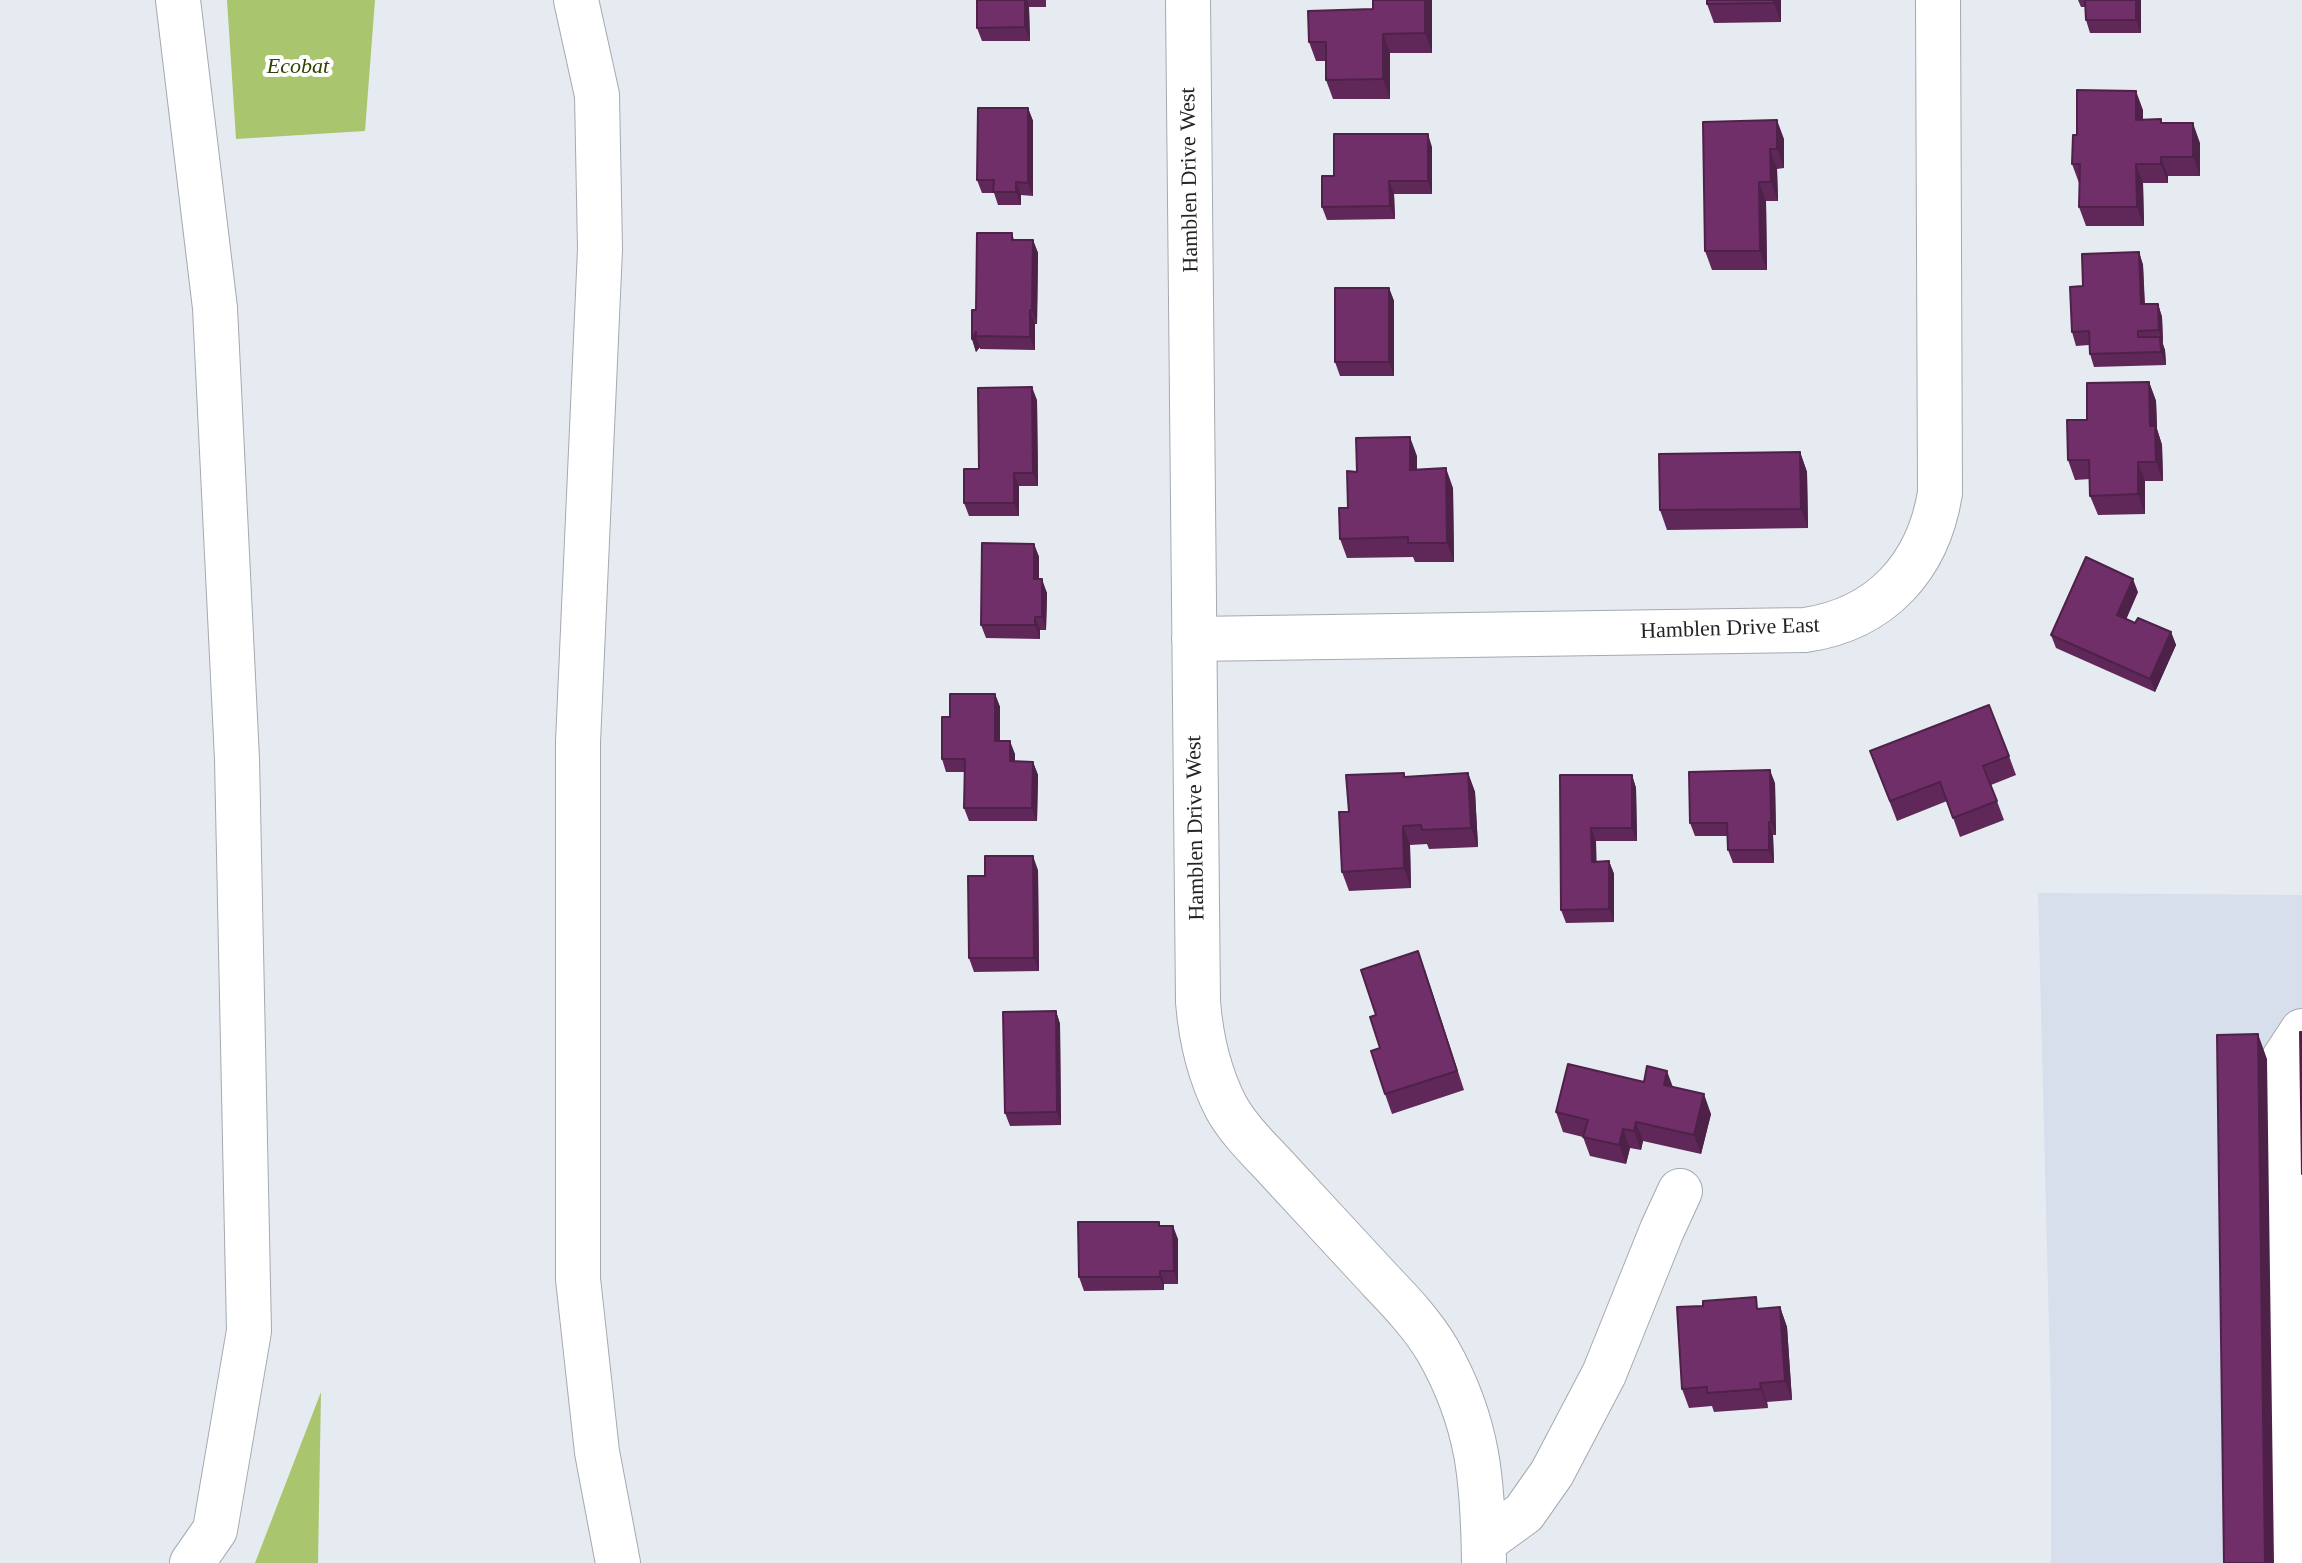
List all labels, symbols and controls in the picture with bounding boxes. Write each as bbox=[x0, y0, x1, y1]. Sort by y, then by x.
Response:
park label: Ecobat bbox=[267, 54, 329, 80]
street label: Hamblen Drive West bbox=[1175, 87, 1205, 273]
street label: Hamblen Drive East bbox=[1640, 613, 1820, 645]
street label: Hamblen Drive West bbox=[1181, 735, 1211, 921]

